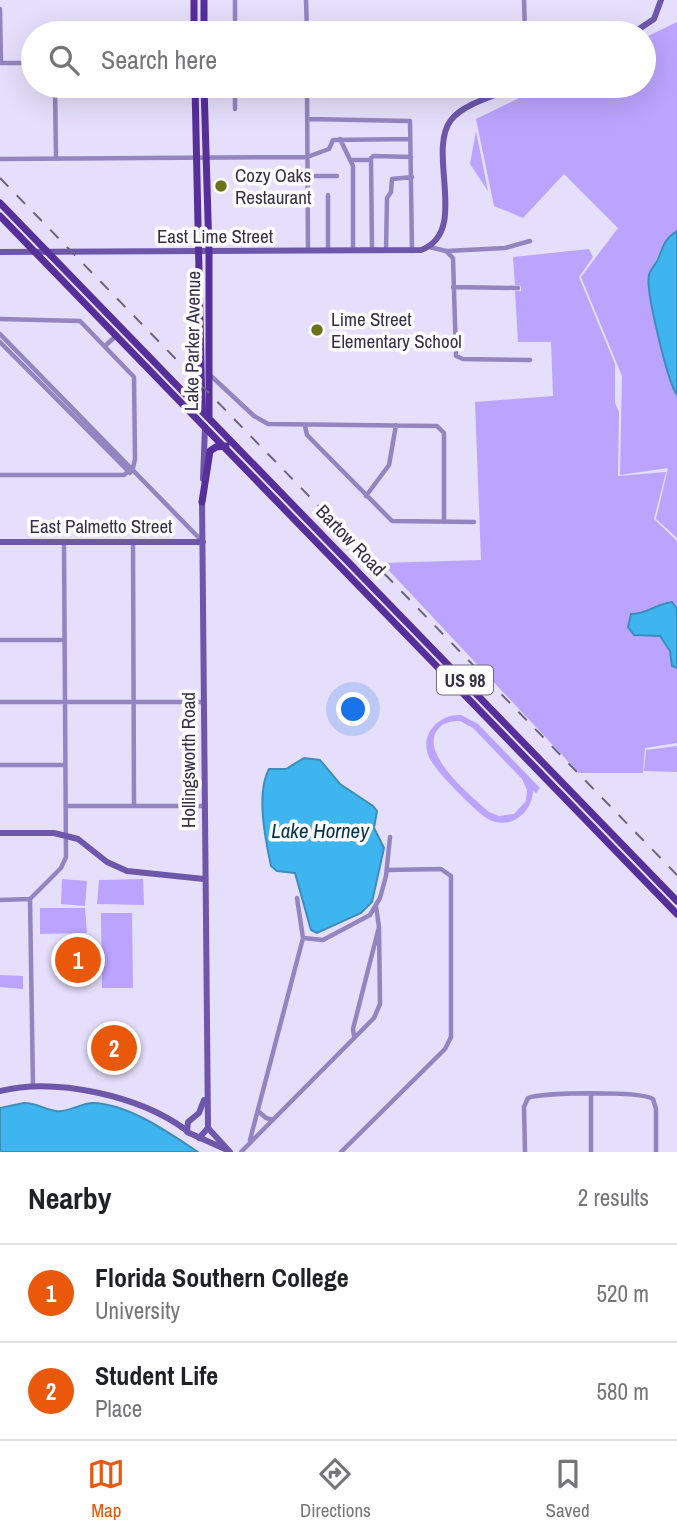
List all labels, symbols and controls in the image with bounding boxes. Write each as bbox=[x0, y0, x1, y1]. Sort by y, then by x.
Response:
search box bbox=[21, 21, 656, 98]
icon: search bbox=[45, 41, 83, 79]
text: Search here bbox=[101, 42, 217, 77]
place label: Cozy Oaks Restaurant bbox=[235, 162, 312, 210]
marker: Cozy Oaks Restaurant bbox=[213, 178, 229, 194]
street label: East Lime Street bbox=[157, 223, 274, 249]
street label: Lake Parker Avenue bbox=[178, 271, 206, 411]
place label: Lime Street Elementary School bbox=[331, 306, 462, 354]
marker: Lime Street Elementary School bbox=[309, 322, 325, 338]
street label: Bartow Road bbox=[310, 499, 392, 581]
street label: East Palmetto Street bbox=[30, 513, 173, 539]
road number: US 98 bbox=[437, 666, 493, 694]
street label: Hollingsworth Road bbox=[175, 692, 201, 828]
your location bbox=[336, 692, 370, 726]
water label: Lake Horney bbox=[271, 816, 370, 845]
pin: 1 bbox=[55, 934, 101, 986]
pin: 2 bbox=[91, 1022, 137, 1074]
text: Nearby bbox=[28, 1178, 111, 1218]
text: 2 results bbox=[578, 1182, 649, 1213]
text: Florida Southern College bbox=[95, 1260, 349, 1295]
text: 1 bbox=[46, 1278, 56, 1309]
text: 520 m bbox=[597, 1278, 649, 1309]
text: University bbox=[95, 1295, 180, 1326]
text: Student Life bbox=[95, 1358, 218, 1393]
text: 2 bbox=[46, 1376, 56, 1407]
text: 580 m bbox=[597, 1376, 649, 1407]
text: Place bbox=[95, 1393, 142, 1424]
tab: Map bbox=[87, 1455, 125, 1523]
tab: Directions bbox=[300, 1455, 371, 1523]
tab: Saved bbox=[546, 1455, 590, 1523]

